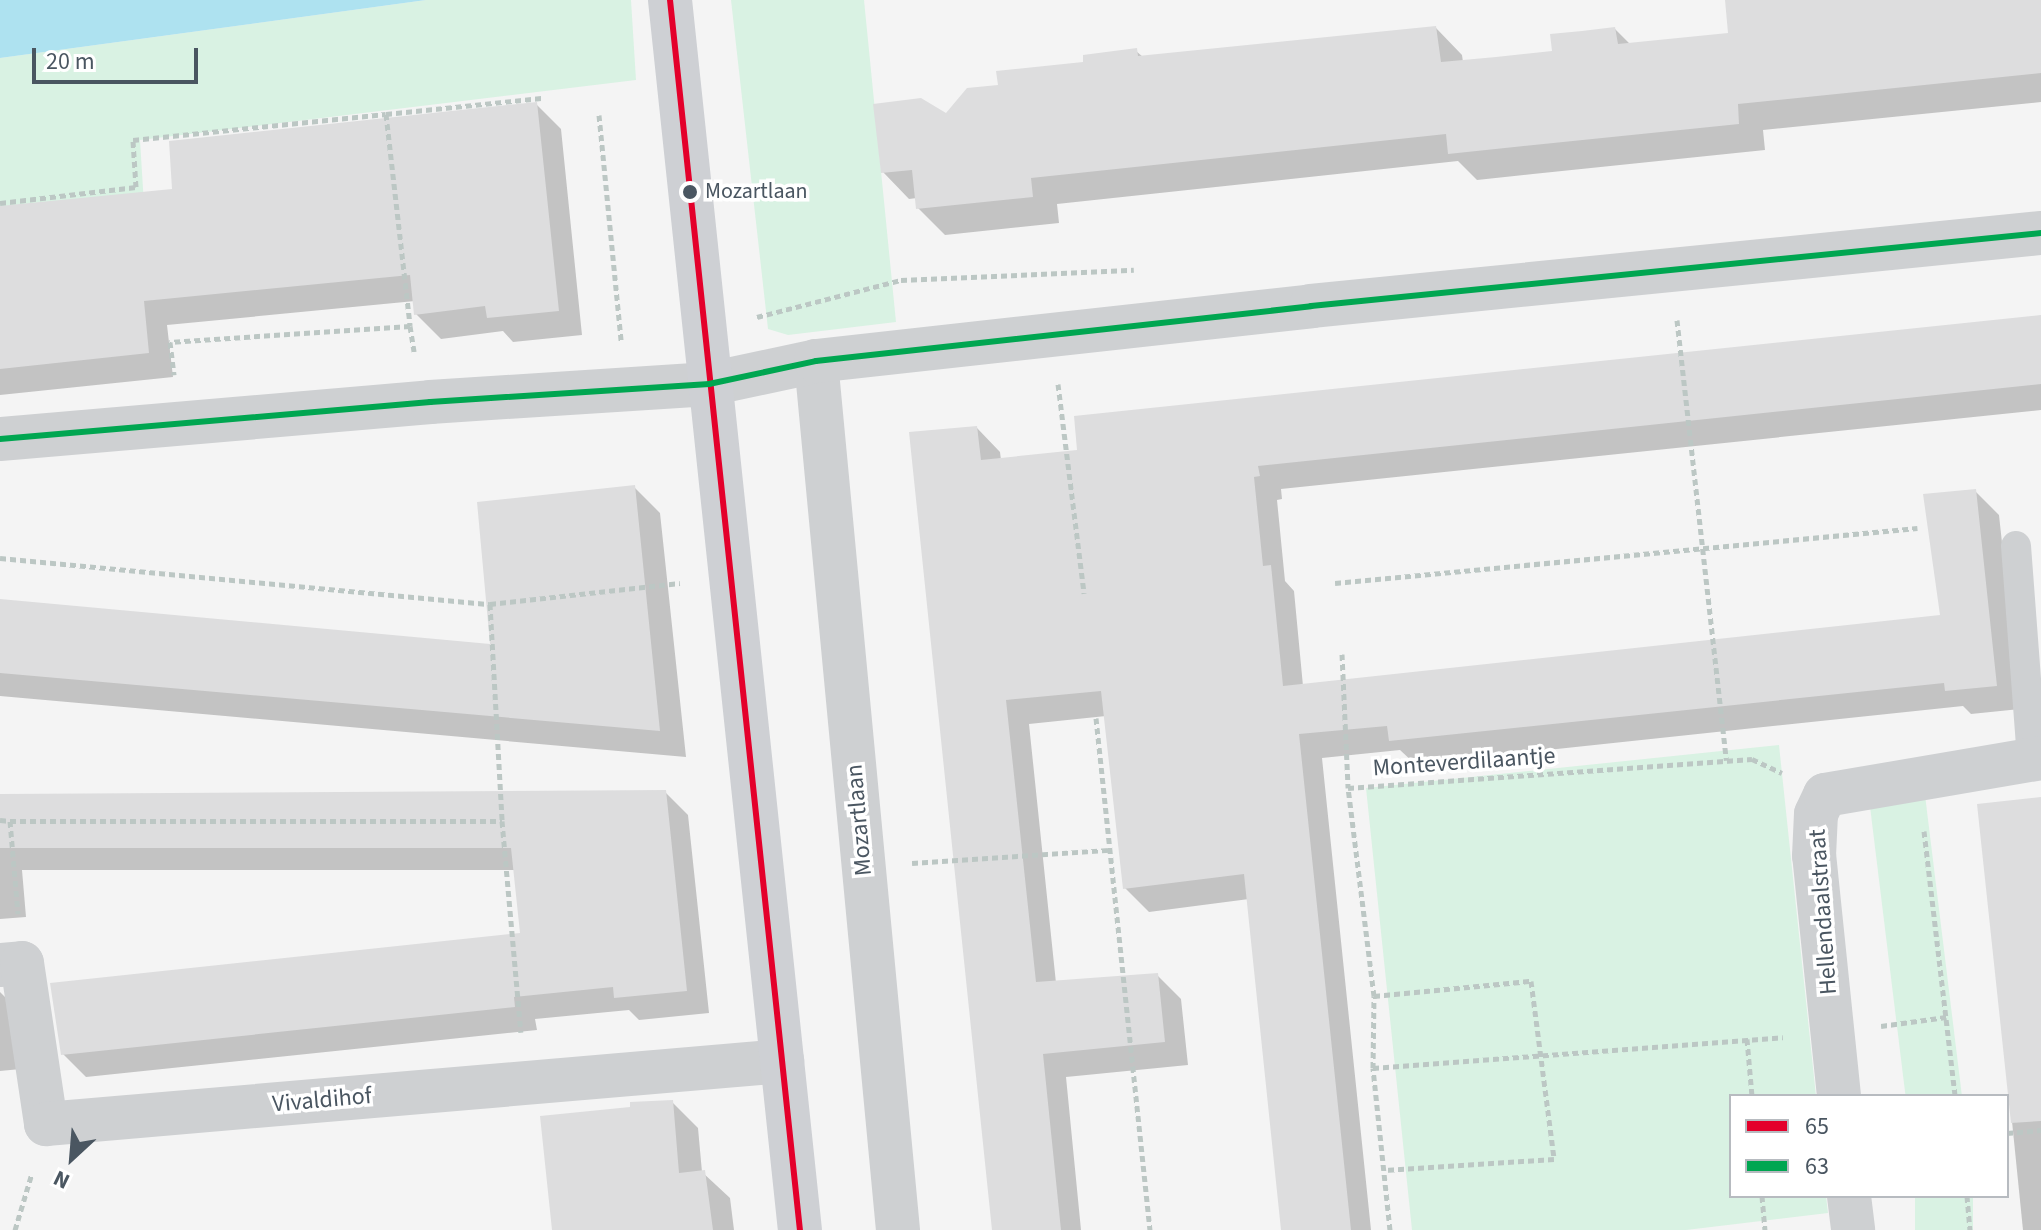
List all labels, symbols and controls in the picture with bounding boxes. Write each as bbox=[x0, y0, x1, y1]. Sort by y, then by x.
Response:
scale bar bbox=[36, 32, 202, 82]
text: 20 m bbox=[46, 44, 95, 79]
place label: Mozartlaan bbox=[705, 179, 808, 205]
marker: Mozartlaan bbox=[682, 184, 698, 200]
street label: Monteverdilaantje bbox=[1372, 741, 1556, 783]
street label: Mozartlaan bbox=[840, 763, 878, 877]
street label: Hellendaalstraat bbox=[1803, 828, 1843, 996]
street label: Vivaldihof bbox=[271, 1081, 373, 1119]
legend bbox=[1729, 1094, 2009, 1198]
text: 65 bbox=[1805, 1109, 1829, 1144]
north arrow bbox=[32, 1118, 112, 1198]
text: 63 bbox=[1805, 1149, 1829, 1184]
text: N bbox=[48, 1162, 75, 1197]

